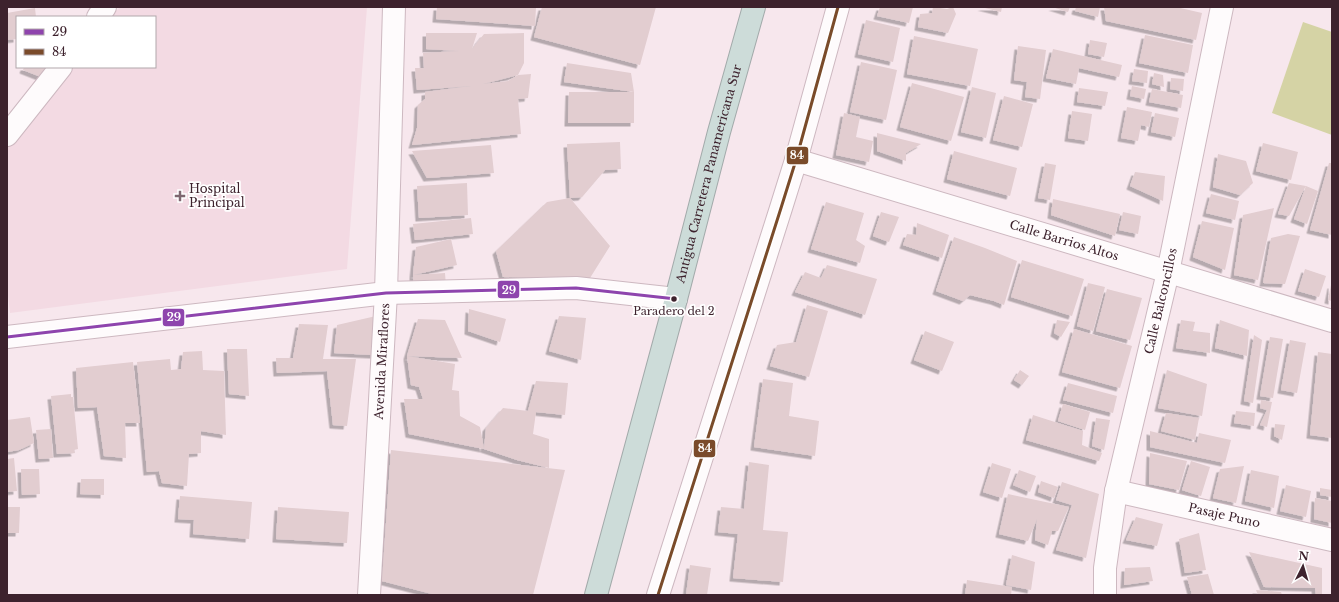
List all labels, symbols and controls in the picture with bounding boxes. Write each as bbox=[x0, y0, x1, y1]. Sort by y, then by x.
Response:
legend bbox=[16, 16, 156, 68]
text: 29 bbox=[52, 24, 67, 39]
text: 84 bbox=[52, 44, 66, 59]
street label: Antigua Carretera Panamericana Sur bbox=[672, 63, 745, 286]
line badge: 84 bbox=[786, 146, 809, 165]
text: 84 bbox=[790, 148, 804, 162]
place label: Hospital Principal bbox=[189, 181, 245, 210]
marker: Hospital Principal bbox=[174, 190, 186, 202]
street label: Calle Barrios Altos bbox=[1008, 217, 1121, 264]
street label: Calle Balconcillos bbox=[1141, 247, 1180, 355]
line badge: 29 bbox=[497, 280, 520, 299]
text: 29 bbox=[502, 283, 516, 297]
marker: Paradero del 2 bbox=[669, 294, 679, 304]
street label: Avenida Miraflores bbox=[371, 303, 392, 421]
place label: Paradero del 2 bbox=[633, 304, 715, 318]
line badge: 29 bbox=[162, 308, 185, 327]
text: 29 bbox=[167, 310, 181, 324]
line badge: 84 bbox=[693, 439, 716, 458]
text: 84 bbox=[698, 441, 712, 455]
street label: Pasaje Puno bbox=[1187, 500, 1262, 531]
north arrow bbox=[1283, 546, 1323, 586]
text: N bbox=[1298, 549, 1310, 564]

